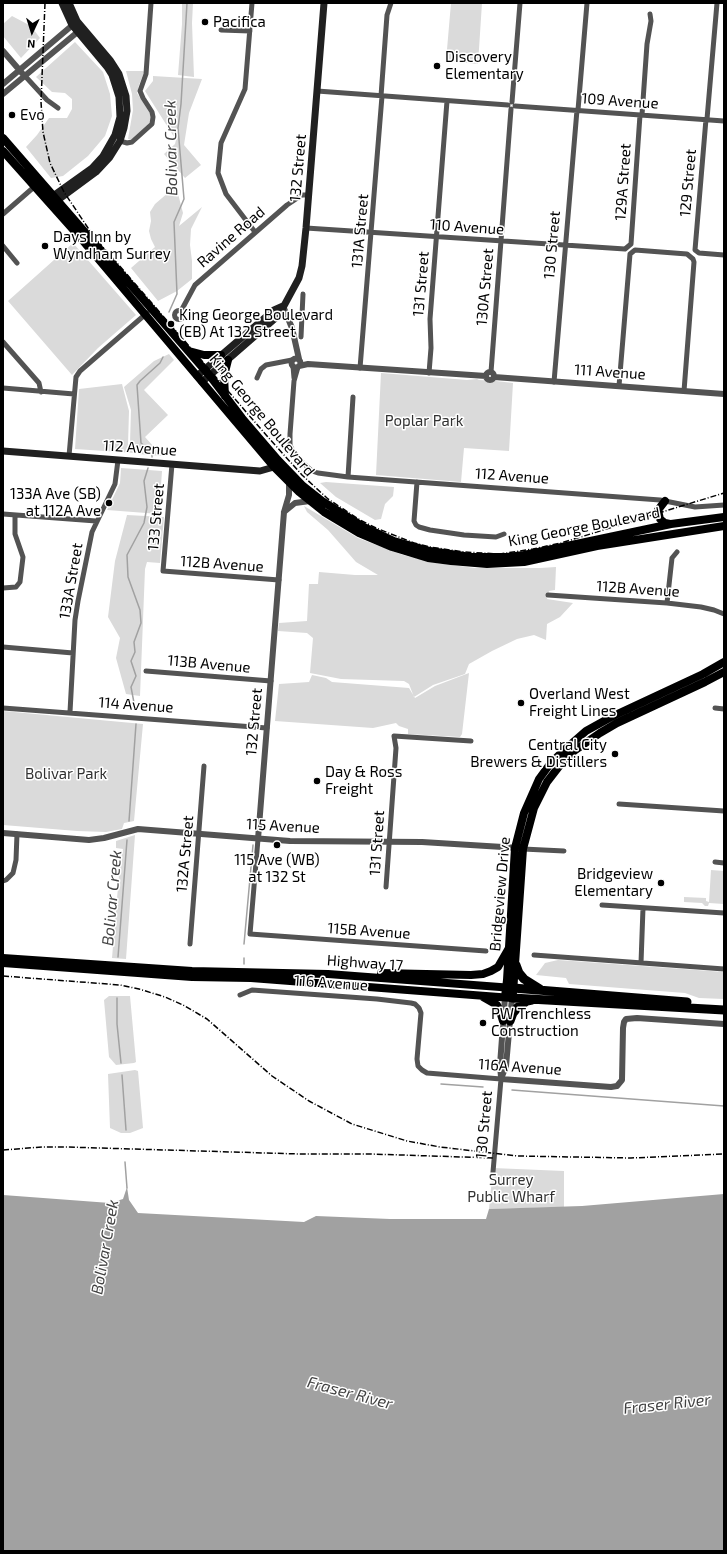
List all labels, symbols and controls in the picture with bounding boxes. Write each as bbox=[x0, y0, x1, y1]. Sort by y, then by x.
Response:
north arrow bbox=[12, 12, 52, 52]
place label: Pacifica bbox=[213, 13, 266, 31]
marker: Pacifica bbox=[200, 17, 210, 27]
text: N bbox=[27, 38, 36, 51]
place label: Discovery Elementary bbox=[445, 48, 524, 83]
marker: Discovery Elementary bbox=[432, 61, 442, 71]
street label: 109 Avenue bbox=[581, 89, 659, 113]
water label: Bolivar Creek bbox=[161, 100, 181, 196]
place label: Evo bbox=[20, 106, 45, 124]
marker: Evo bbox=[7, 110, 17, 120]
street label: 132 Street bbox=[286, 133, 310, 203]
street label: 129A Street bbox=[611, 143, 635, 221]
street label: 129 Street bbox=[676, 148, 700, 218]
street label: 131A Street bbox=[348, 193, 372, 269]
street label: Ravine Road bbox=[193, 203, 269, 271]
street label: 130 Street bbox=[540, 210, 564, 280]
street label: 110 Avenue bbox=[429, 215, 505, 239]
place label: Days Inn by Wyndham Surrey bbox=[53, 228, 171, 263]
marker: Days Inn by Wyndham Surrey bbox=[40, 241, 50, 251]
street label: 130A Street bbox=[473, 248, 497, 326]
street label: 131 Street bbox=[409, 251, 433, 317]
place label: King George Boulevard (EB) At 132 Street bbox=[179, 306, 333, 341]
marker: King George Boulevard (EB) At 132 Street bbox=[166, 319, 176, 329]
street label: King George Boulevard bbox=[206, 350, 318, 480]
street label: 111 Avenue bbox=[574, 361, 646, 383]
park label: Poplar Park bbox=[385, 412, 463, 430]
street label: 112 Avenue bbox=[102, 436, 178, 460]
street label: 112 Avenue bbox=[474, 464, 550, 488]
street label: 133 Street bbox=[144, 483, 168, 551]
place label: 133A Ave (SB) at 112A Ave bbox=[10, 485, 101, 520]
marker: 133A Ave (SB) at 112A Ave bbox=[104, 498, 114, 508]
street label: King George Boulevard bbox=[507, 503, 661, 551]
street label: 133A Street bbox=[55, 542, 87, 620]
street label: 112B Avenue bbox=[180, 552, 264, 576]
street label: 112B Avenue bbox=[596, 577, 680, 601]
street label: 113B Avenue bbox=[167, 651, 251, 677]
place label: Overland West Freight Lines bbox=[529, 685, 630, 720]
street label: 132 Street bbox=[242, 687, 266, 757]
street label: 114 Avenue bbox=[98, 693, 174, 717]
marker: Overland West Freight Lines bbox=[516, 698, 526, 708]
place label: Central City Brewers & Distillers bbox=[470, 736, 607, 771]
marker: Central City Brewers & Distillers bbox=[610, 749, 620, 759]
place label: Day & Ross Freight bbox=[325, 763, 402, 798]
park label: Bolivar Park bbox=[25, 765, 107, 783]
marker: Day & Ross Freight bbox=[312, 776, 322, 786]
street label: 131 Street bbox=[366, 810, 388, 876]
street label: 132A Street bbox=[173, 815, 197, 893]
street label: 115 Avenue bbox=[246, 815, 320, 837]
street label: Bridgeview Drive bbox=[486, 836, 514, 952]
marker: 115 Ave (WB) at 132 St bbox=[272, 840, 282, 850]
water label: Bolivar Creek bbox=[98, 849, 126, 947]
place label: 115 Ave (WB) at 132 St bbox=[234, 851, 320, 886]
place label: Bridgeview Elementary bbox=[574, 865, 653, 900]
marker: Bridgeview Elementary bbox=[656, 878, 666, 888]
street label: 115B Avenue bbox=[327, 919, 411, 943]
street label: Highway 17 bbox=[326, 951, 404, 975]
street label: 116 Avenue bbox=[293, 971, 369, 995]
place label: PW Trenchless Construction bbox=[491, 1005, 591, 1040]
marker: PW Trenchless Construction bbox=[478, 1018, 488, 1028]
street label: 116A Avenue bbox=[478, 1055, 562, 1079]
street label: 130 Street bbox=[472, 1090, 496, 1160]
park label: Surrey Public Wharf bbox=[467, 1171, 555, 1206]
water label: Bolivar Creek bbox=[87, 1198, 123, 1296]
water label: Fraser River bbox=[305, 1372, 395, 1414]
water label: Fraser River bbox=[622, 1390, 712, 1418]

